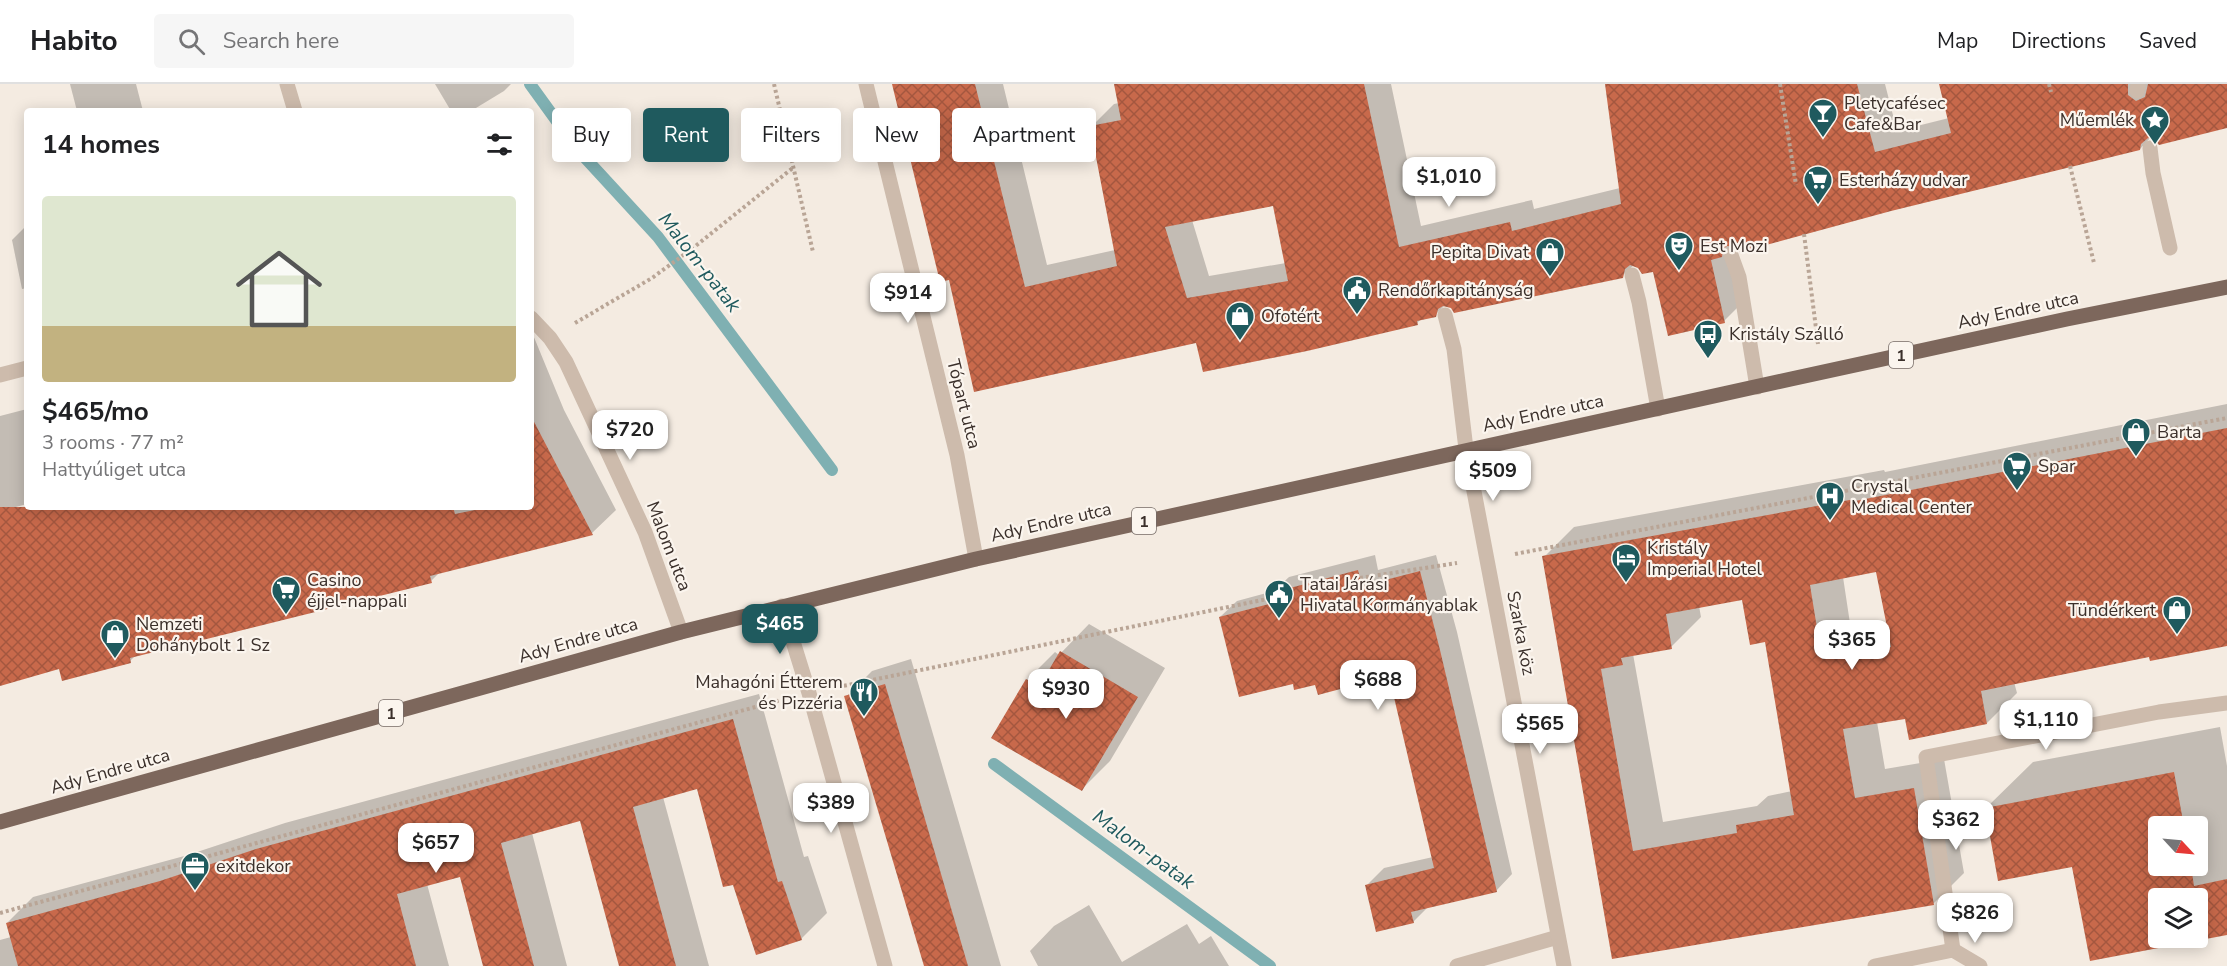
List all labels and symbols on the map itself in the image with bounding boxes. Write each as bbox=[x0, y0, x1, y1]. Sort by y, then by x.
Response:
place label: Pletycafésec Cafe&Bar bbox=[1844, 91, 1945, 136]
bar icon: Pletycafésec Cafe&Bar bbox=[1807, 97, 1839, 139]
place icon: Műemlék bbox=[2139, 104, 2171, 146]
place label: Műemlék bbox=[2060, 108, 2135, 132]
pin: $1,010 bbox=[1400, 157, 1498, 208]
supermarket icon: Esterházy udvar bbox=[1802, 164, 1834, 206]
place label: Esterházy udvar bbox=[1839, 168, 1968, 192]
water label: Malom-patak bbox=[652, 207, 748, 319]
theatre icon: Est Mozi bbox=[1663, 230, 1695, 272]
place label: Est Mozi bbox=[1700, 234, 1768, 258]
shop icon: Pepita Divat bbox=[1534, 236, 1566, 278]
place label: Pepita Divat bbox=[1431, 240, 1530, 264]
pin: $914 bbox=[872, 273, 944, 324]
public building icon: Rendőrkapitányság bbox=[1341, 274, 1373, 316]
place label: Rendőrkapitányság bbox=[1378, 278, 1534, 302]
street label: Ady Endre utca bbox=[1955, 285, 2081, 335]
shop icon: Ofotért bbox=[1224, 300, 1256, 342]
place label: Ofotért bbox=[1261, 304, 1320, 328]
bus stop icon: Kristály Szálló bbox=[1692, 318, 1724, 360]
place label: Kristály Szálló bbox=[1729, 322, 1844, 346]
road number: 1 bbox=[1889, 342, 1913, 368]
street label: Tópart utca bbox=[941, 357, 987, 451]
street label: Ady Endre utca bbox=[1480, 388, 1606, 438]
pin: $720 bbox=[594, 410, 666, 461]
shop icon: Barta bbox=[2120, 416, 2152, 458]
place label: Barta bbox=[2157, 420, 2201, 444]
supermarket icon: Spar bbox=[2001, 450, 2033, 492]
pin: $509 bbox=[1457, 451, 1529, 502]
place label: Spar bbox=[2038, 454, 2076, 478]
place label: Crystal Medical Center bbox=[1851, 474, 1972, 519]
hospital icon: Crystal Medical Center bbox=[1814, 480, 1846, 522]
street label: Ady Endre utca bbox=[988, 496, 1114, 548]
street label: Malom utca bbox=[641, 498, 697, 594]
road number: 1 bbox=[1132, 508, 1156, 534]
place label: Kristály Imperial Hotel bbox=[1647, 536, 1763, 581]
hotel icon: Kristály Imperial Hotel bbox=[1610, 542, 1642, 584]
place label: Casino éjjel-nappali bbox=[307, 568, 407, 613]
place label: Tatai Járási Hivatal Kormányablak bbox=[1300, 572, 1479, 617]
supermarket icon: Casino éjjel-nappali bbox=[270, 574, 302, 616]
public building icon: Tatai Járási Hivatal Kormányablak bbox=[1263, 578, 1295, 620]
street label: Szarka köz bbox=[1501, 589, 1541, 677]
shop icon: Tündérkert bbox=[2161, 594, 2193, 636]
place label: Tündérkert bbox=[2068, 598, 2157, 622]
pin: $465 bbox=[744, 604, 816, 655]
street label: Ady Endre utca bbox=[515, 611, 641, 669]
place label: Nemzeti Dohánybolt 1 Sz bbox=[136, 612, 270, 657]
shop icon: Nemzeti Dohánybolt 1 Sz bbox=[99, 618, 131, 660]
pin: $365 bbox=[1816, 620, 1888, 671]
pin: $688 bbox=[1342, 660, 1414, 711]
pin: $930 bbox=[1030, 669, 1102, 720]
place label: Mahagóni Étterem és Pizzéria bbox=[695, 670, 843, 715]
restaurant icon: Mahagóni Étterem és Pizzéria bbox=[848, 676, 880, 718]
road number: 1 bbox=[379, 700, 403, 726]
pin: $1,110 bbox=[1997, 700, 2095, 751]
pin: $565 bbox=[1504, 704, 1576, 755]
street label: Ady Endre utca bbox=[47, 742, 173, 800]
pin: $389 bbox=[795, 783, 867, 834]
pin: $362 bbox=[1920, 800, 1992, 851]
water label: Malom-patak bbox=[1087, 803, 1201, 896]
north arrow bbox=[2148, 816, 2208, 876]
pin: $657 bbox=[400, 823, 472, 874]
office icon: exitdekor bbox=[179, 850, 211, 892]
place label: exitdekor bbox=[216, 854, 291, 878]
pin: $826 bbox=[1939, 893, 2011, 944]

